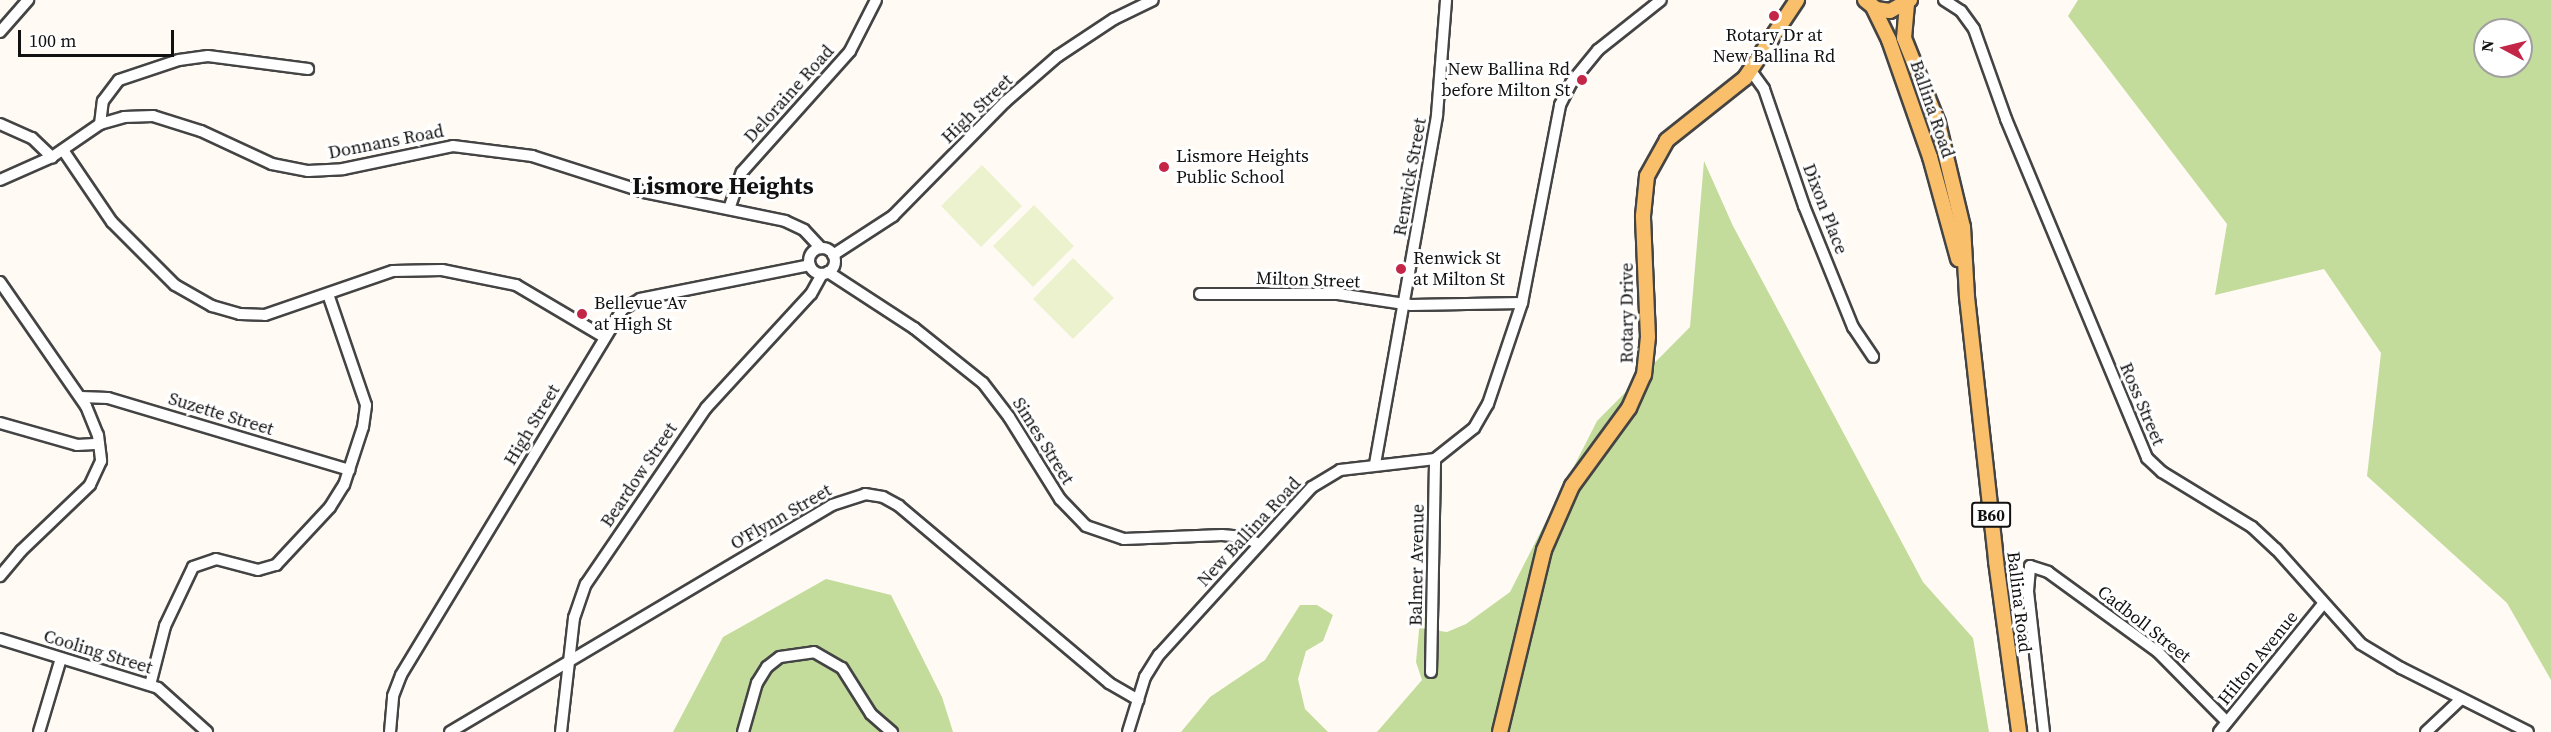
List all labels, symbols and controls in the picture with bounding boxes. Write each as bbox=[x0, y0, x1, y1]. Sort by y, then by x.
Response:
marker: Rotary Dr at New Ballina Rd bbox=[1767, 9, 1781, 23]
scale bar bbox=[21, 18, 177, 56]
north arrow bbox=[2473, 18, 2533, 78]
place label: Rotary Dr at New Ballina Rd bbox=[1713, 25, 1835, 68]
text: 100 m bbox=[29, 28, 76, 53]
text: N bbox=[2475, 39, 2499, 53]
street label: Deloraine Road bbox=[739, 41, 839, 147]
street label: Ballina Road bbox=[1905, 57, 1959, 161]
place label: New Ballina Rd before Milton St bbox=[1441, 59, 1570, 101]
street label: High Street bbox=[937, 70, 1017, 148]
marker: New Ballina Rd before Milton St bbox=[1575, 73, 1589, 87]
street label: Renwick Street bbox=[1389, 116, 1431, 238]
street label: Donnans Road bbox=[326, 120, 446, 164]
place label: Lismore Heights Public School bbox=[1176, 146, 1309, 188]
marker: Lismore Heights Public School bbox=[1157, 160, 1171, 174]
street label: Dixon Place bbox=[1798, 161, 1852, 257]
district label: Lismore Heights bbox=[632, 172, 814, 200]
place label: Renwick St at Milton St bbox=[1413, 248, 1505, 290]
marker: Renwick St at Milton St bbox=[1394, 262, 1408, 276]
street label: Rotary Drive bbox=[1616, 263, 1638, 363]
street label: Milton Street bbox=[1255, 267, 1361, 293]
place label: Bellevue Av at High St bbox=[594, 293, 687, 336]
marker: Bellevue Av at High St bbox=[575, 307, 589, 321]
street label: Ross Street bbox=[2115, 359, 2169, 449]
street label: High Street bbox=[500, 381, 564, 469]
street label: Suzette Street bbox=[166, 388, 276, 440]
street label: Simes Street bbox=[1008, 394, 1078, 488]
street label: Beardow Street bbox=[596, 419, 682, 531]
street label: New Ballina Road bbox=[1193, 473, 1305, 591]
street label: O'Flynn Street bbox=[727, 479, 835, 555]
road number: B60 bbox=[1970, 502, 2012, 528]
street label: Balmer Avenue bbox=[1405, 504, 1429, 626]
street label: Ballina Road bbox=[2002, 550, 2036, 654]
street label: Cadboll Street bbox=[2093, 581, 2195, 667]
street label: Hilton Avenue bbox=[2213, 607, 2303, 709]
street label: Cooling Street bbox=[41, 625, 155, 679]

